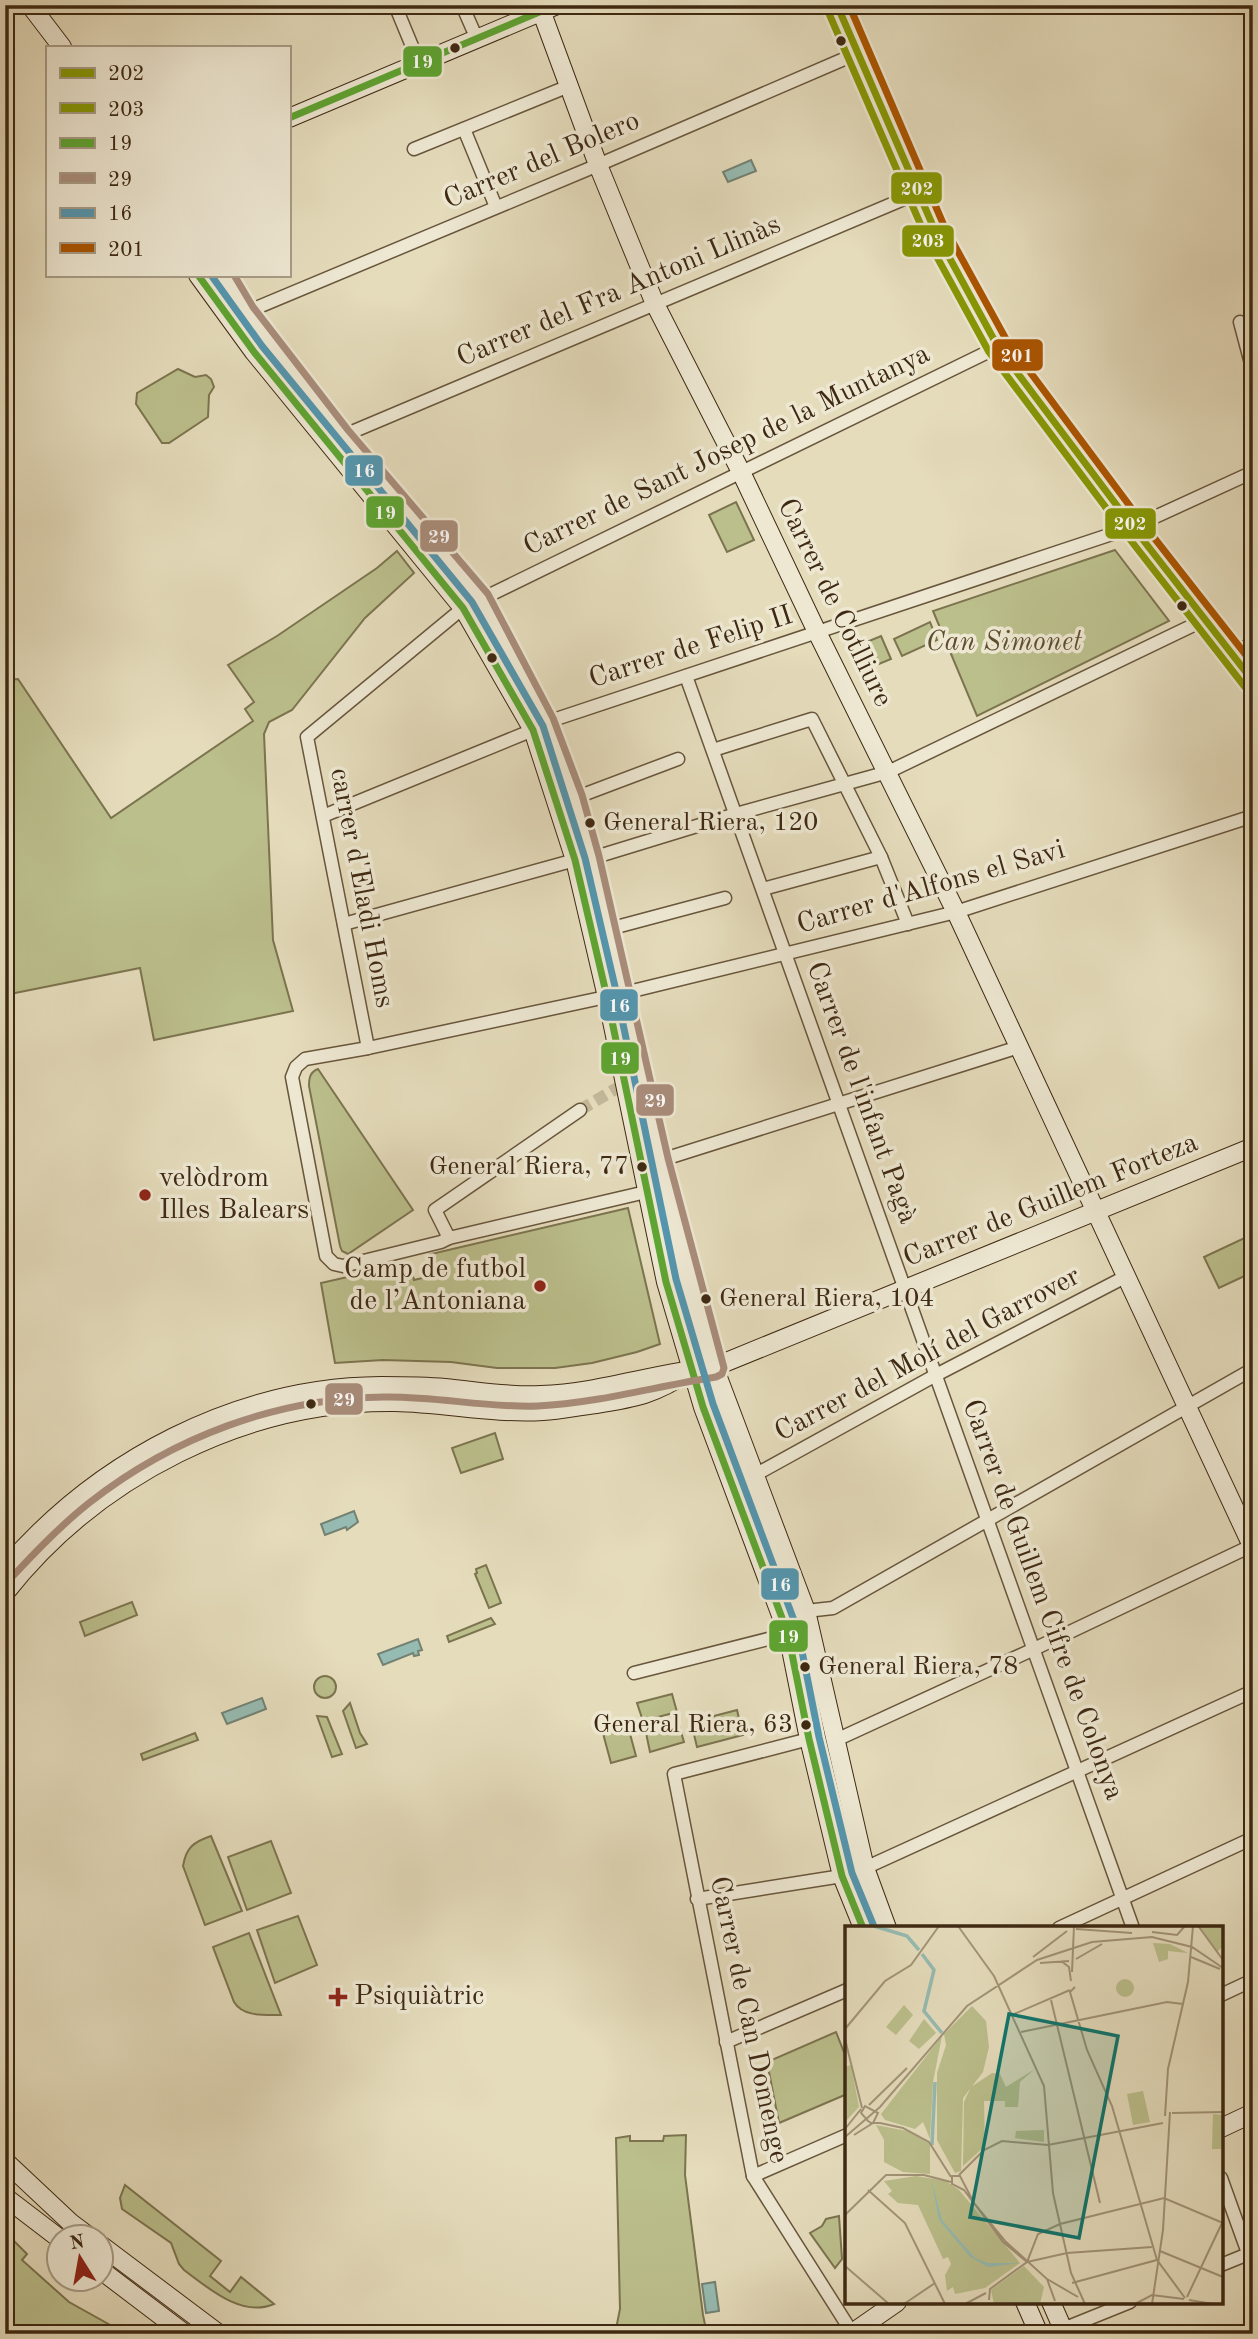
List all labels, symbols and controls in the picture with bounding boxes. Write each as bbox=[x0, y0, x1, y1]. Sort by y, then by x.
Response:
unlabelled marker bbox=[834, 34, 848, 48]
unlabelled marker bbox=[448, 41, 462, 55]
line badge: 19 bbox=[402, 45, 443, 78]
legend bbox=[46, 46, 290, 276]
text: 19 bbox=[411, 54, 433, 73]
text: 202 bbox=[108, 64, 145, 85]
text: 203 bbox=[108, 100, 145, 121]
street label: Carrer del Bolero bbox=[440, 107, 644, 215]
text: 19 bbox=[108, 134, 132, 155]
text: 29 bbox=[108, 170, 132, 191]
line badge: 202 bbox=[890, 171, 943, 205]
text: 202 bbox=[900, 181, 934, 200]
text: 16 bbox=[108, 204, 132, 225]
street label: Carrer del Fra Antoni Llinàs bbox=[453, 211, 785, 373]
line badge: 203 bbox=[901, 224, 955, 258]
text: 203 bbox=[911, 233, 945, 252]
text: 201 bbox=[108, 240, 145, 261]
line badge: 201 bbox=[991, 338, 1044, 372]
street label: Carrer de Sant Josep de la Muntanya bbox=[520, 340, 935, 562]
text: 201 bbox=[1000, 348, 1034, 367]
line badge: 16 bbox=[344, 454, 384, 487]
text: 16 bbox=[353, 463, 375, 482]
line badge: 19 bbox=[365, 495, 405, 529]
street label: Carrer de Cotlliure bbox=[772, 495, 896, 711]
text: 19 bbox=[374, 505, 396, 524]
line badge: 202 bbox=[1104, 507, 1157, 540]
text: 202 bbox=[1113, 516, 1147, 535]
line badge: 29 bbox=[419, 519, 459, 553]
text: 29 bbox=[428, 529, 450, 548]
unlabelled marker bbox=[1175, 599, 1189, 613]
street label: Carrer de Felip II bbox=[586, 602, 796, 694]
park label: Can Simonet bbox=[926, 629, 1083, 657]
unlabelled marker bbox=[485, 651, 499, 665]
street label: carrer d'Eladi Homs bbox=[324, 766, 398, 1010]
place label: General Riera, 120 bbox=[603, 810, 818, 836]
marker: General Riera, 120 bbox=[583, 816, 597, 830]
street label: Carrer d'Alfons el Savi bbox=[794, 836, 1068, 940]
street label: Carrer de l'infant Pagà bbox=[801, 958, 921, 1228]
line badge: 16 bbox=[599, 988, 639, 1022]
text: 16 bbox=[608, 998, 630, 1017]
line badge: 19 bbox=[600, 1041, 640, 1075]
text: 19 bbox=[609, 1051, 631, 1070]
line badge: 29 bbox=[635, 1083, 675, 1117]
text: 29 bbox=[644, 1093, 666, 1112]
street label: Carrer de Guillem Forteza bbox=[900, 1129, 1202, 1273]
place label: General Riera, 77 bbox=[429, 1154, 629, 1180]
marker: General Riera, 77 bbox=[635, 1160, 649, 1174]
place label: velòdrom Illes Balears bbox=[159, 1165, 309, 1225]
marker: velòdrom Illes Balears bbox=[137, 1187, 153, 1203]
place label: Camp de futbol de l’Antoniana bbox=[344, 1256, 526, 1316]
street label: Carrer del Molí del Garrover bbox=[771, 1263, 1085, 1447]
marker: Camp de futbol de l’Antoniana bbox=[532, 1278, 548, 1294]
place label: General Riera, 104 bbox=[719, 1286, 934, 1312]
marker: General Riera, 104 bbox=[699, 1292, 713, 1306]
line badge: 29 bbox=[324, 1382, 364, 1416]
text: 29 bbox=[333, 1392, 355, 1411]
street label: Carrer de Guillem Cifre de Colonya bbox=[956, 1396, 1128, 1804]
unlabelled marker bbox=[304, 1397, 318, 1411]
line badge: 16 bbox=[760, 1567, 800, 1601]
text: 16 bbox=[769, 1577, 791, 1596]
line badge: 19 bbox=[768, 1619, 809, 1653]
text: 19 bbox=[777, 1629, 799, 1648]
place label: General Riera, 78 bbox=[818, 1654, 1018, 1680]
marker: General Riera, 78 bbox=[798, 1660, 812, 1674]
place label: General Riera, 63 bbox=[593, 1712, 793, 1738]
marker: General Riera, 63 bbox=[799, 1718, 813, 1732]
street label: Carrer de Can Domenge bbox=[704, 1874, 792, 2166]
inset map bbox=[845, 1926, 1223, 2304]
place label: Psiquiàtric bbox=[354, 1983, 484, 2011]
marker: Psiquiàtric bbox=[328, 1987, 348, 2007]
north arrow bbox=[46, 2224, 116, 2294]
text: N bbox=[68, 2233, 87, 2254]

